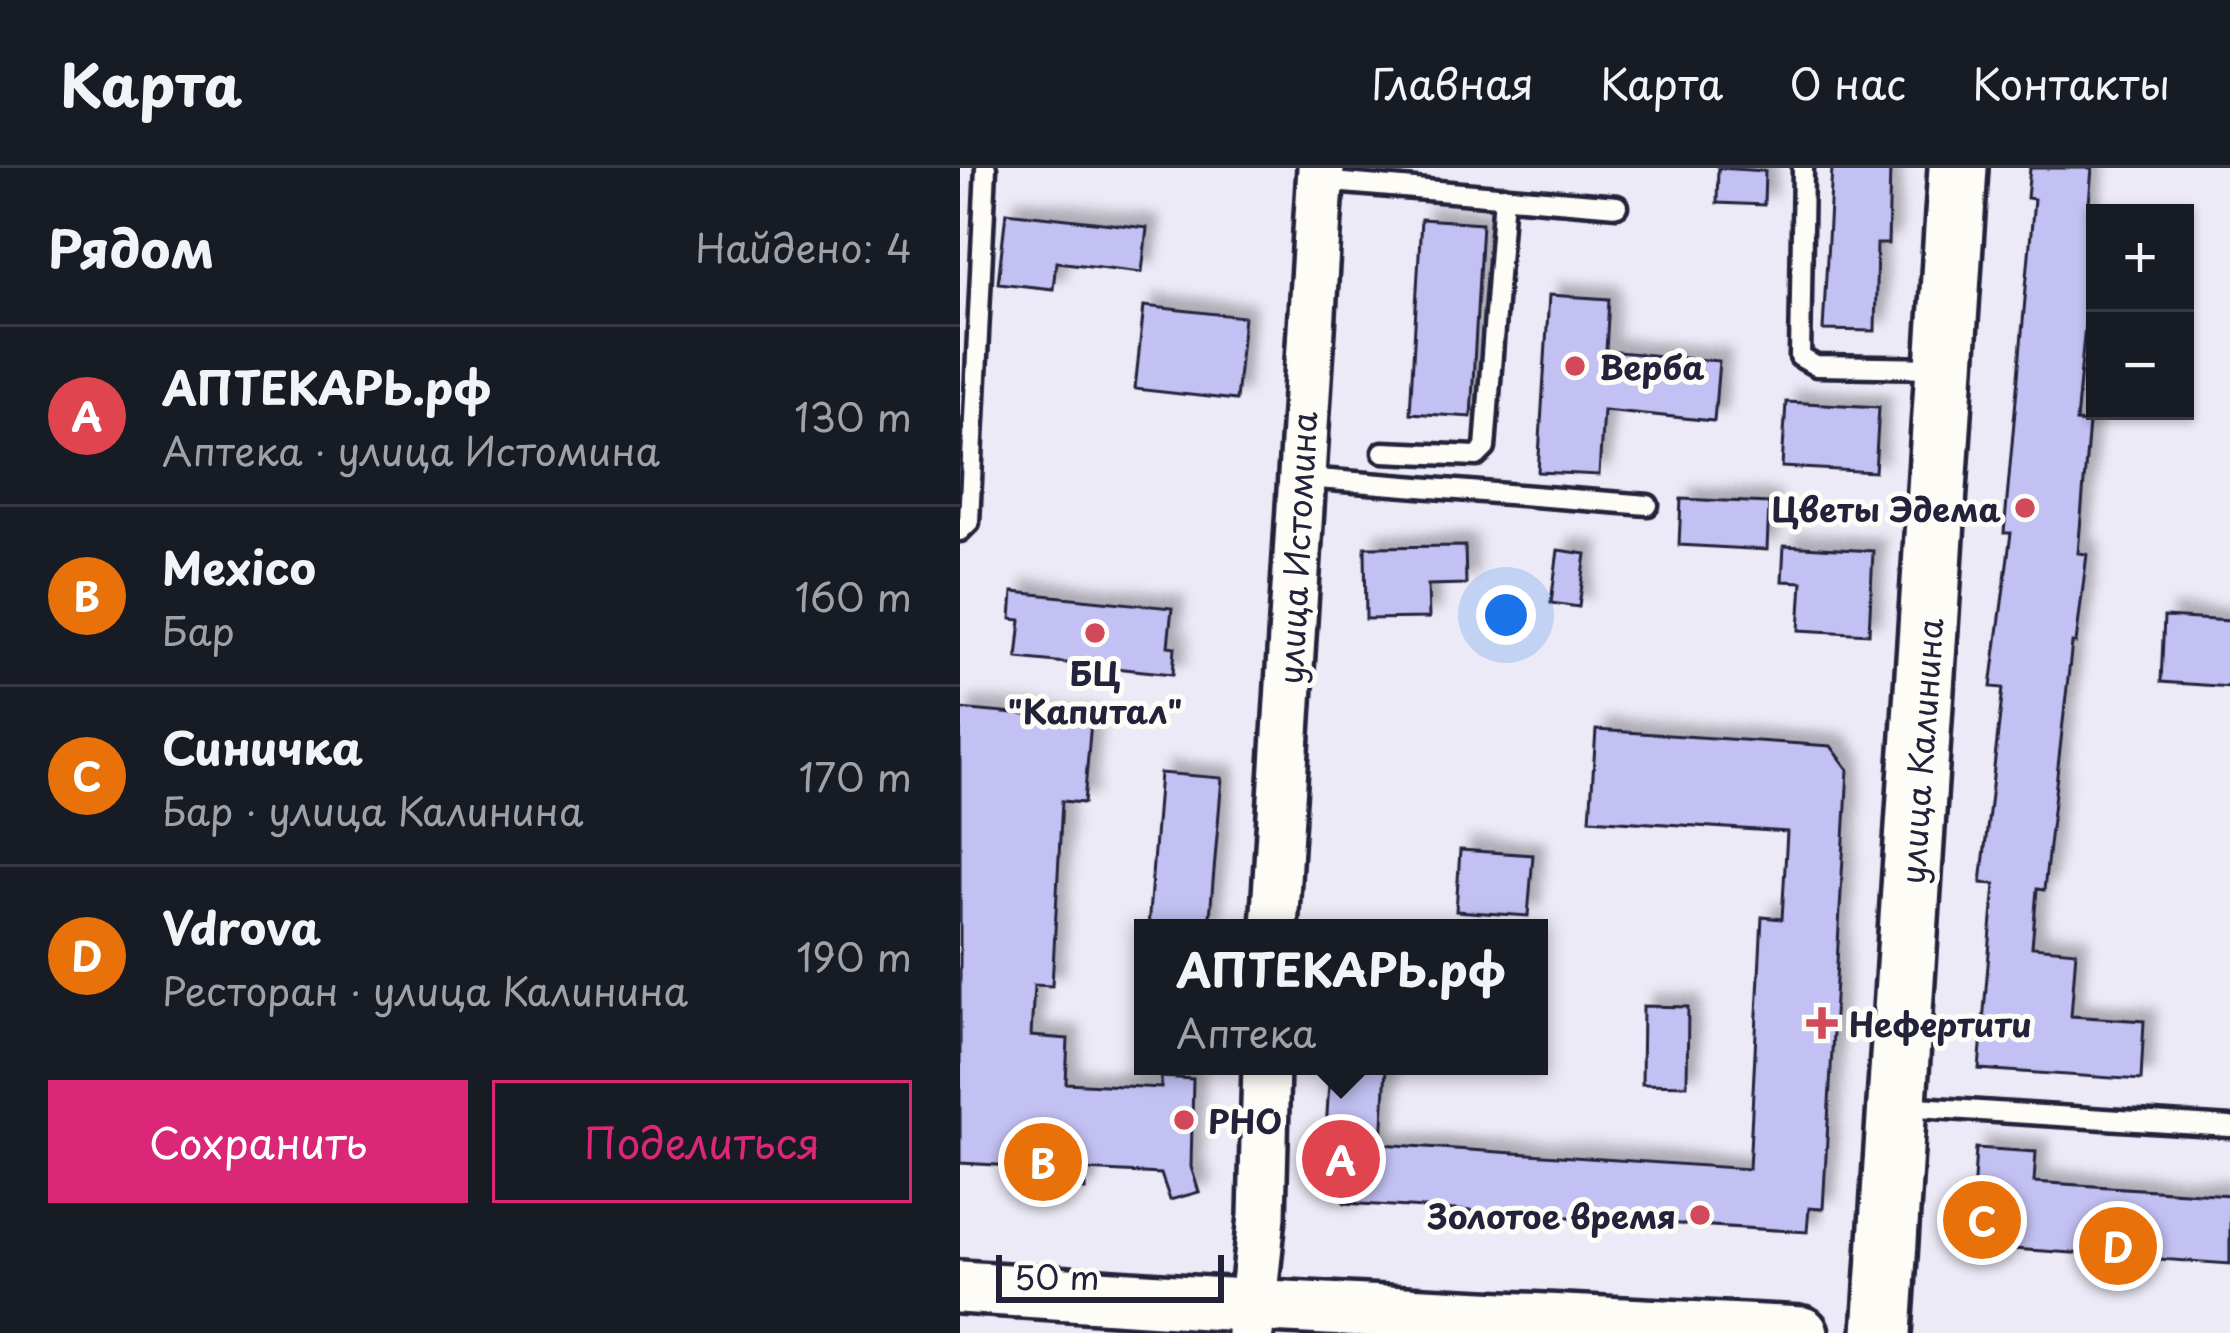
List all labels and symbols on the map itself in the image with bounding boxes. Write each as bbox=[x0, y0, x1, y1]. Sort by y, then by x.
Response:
place label: Верба bbox=[1599, 341, 1705, 391]
marker: Верба bbox=[1562, 353, 1588, 379]
street label: улица Истомина bbox=[1264, 410, 1328, 686]
place label: Цветы Эдема bbox=[1771, 483, 2002, 533]
marker: Цветы Эдема bbox=[2012, 495, 2038, 521]
your location bbox=[1476, 585, 1536, 645]
street label: улица Калинина bbox=[1886, 616, 1954, 886]
marker: БЦ "Капитал" bbox=[1082, 620, 1108, 646]
place label: БЦ "Капитал" bbox=[1008, 647, 1182, 735]
place label: Нефертити bbox=[1849, 998, 2032, 1048]
marker: Нефертити bbox=[1806, 1007, 1838, 1039]
place label: PHO bbox=[1208, 1095, 1282, 1145]
marker: PHO bbox=[1171, 1107, 1197, 1133]
pin: A bbox=[1302, 1114, 1380, 1204]
pin: B bbox=[1004, 1117, 1082, 1207]
pin: C bbox=[1943, 1175, 2021, 1265]
place label: Золотое время bbox=[1427, 1190, 1676, 1240]
pin: D bbox=[2079, 1201, 2157, 1291]
marker: Золотое время bbox=[1687, 1202, 1713, 1228]
scale bar bbox=[996, 1249, 1224, 1302]

